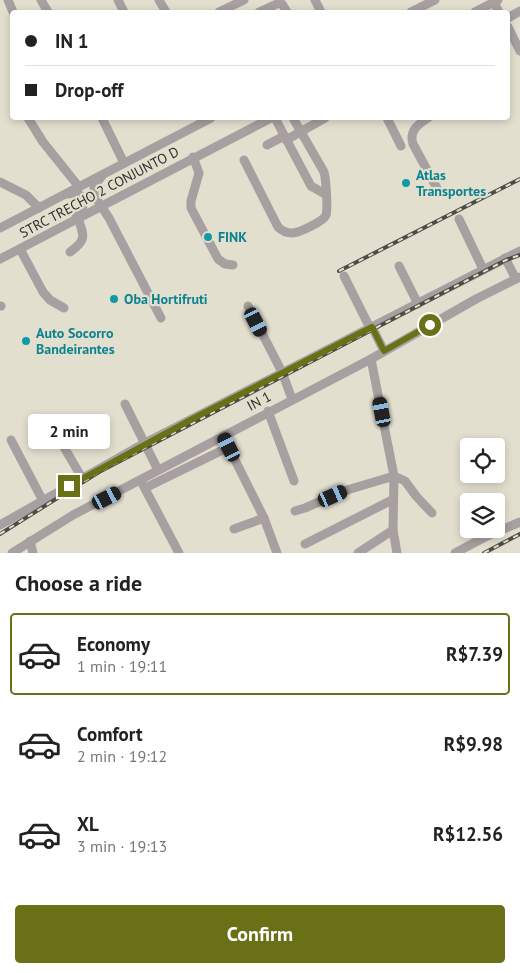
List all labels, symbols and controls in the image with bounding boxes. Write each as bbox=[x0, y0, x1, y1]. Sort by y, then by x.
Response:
text: IN 1 bbox=[55, 29, 88, 53]
text: Drop-off bbox=[55, 78, 123, 102]
street label: STRC TRECHO 2 CONJUNTO D bbox=[16, 142, 182, 242]
place label: Atlas Transportes bbox=[416, 166, 486, 200]
marker: Atlas Transportes bbox=[400, 177, 412, 189]
place label: FINK bbox=[218, 228, 247, 246]
marker: FINK bbox=[202, 231, 214, 243]
place label: Oba Hortifruti bbox=[124, 290, 208, 308]
marker: Oba Hortifruti bbox=[108, 293, 120, 305]
car bbox=[242, 305, 269, 339]
route start bbox=[419, 314, 441, 336]
place label: Auto Socorro Bandeirantes bbox=[36, 324, 115, 358]
marker: Auto Socorro Bandeirantes bbox=[20, 335, 32, 347]
street label: IN 1 bbox=[244, 387, 274, 415]
car bbox=[371, 396, 392, 428]
callout: 2 min bbox=[28, 414, 110, 448]
text: 2 min bbox=[49, 421, 89, 441]
car bbox=[215, 430, 242, 464]
map controls bbox=[460, 438, 505, 538]
button: locate bbox=[460, 438, 505, 483]
route end bbox=[58, 475, 80, 497]
car bbox=[316, 483, 349, 509]
car bbox=[90, 485, 123, 511]
button: layers bbox=[460, 493, 505, 538]
text: Choose a ride bbox=[15, 569, 142, 597]
icon: car bbox=[17, 632, 62, 677]
text: Economy bbox=[77, 632, 150, 656]
text: R$7.39 bbox=[446, 642, 503, 666]
text: 1 min · 19:11 bbox=[77, 656, 167, 676]
icon: car bbox=[17, 722, 62, 767]
text: Comfort bbox=[77, 722, 143, 746]
text: R$9.98 bbox=[444, 732, 503, 756]
text: 2 min · 19:12 bbox=[77, 746, 167, 766]
icon: car bbox=[17, 812, 62, 857]
text: XL bbox=[77, 812, 99, 836]
text: R$12.56 bbox=[433, 822, 503, 846]
text: 3 min · 19:13 bbox=[77, 836, 167, 856]
button: Confirm bbox=[15, 905, 505, 963]

